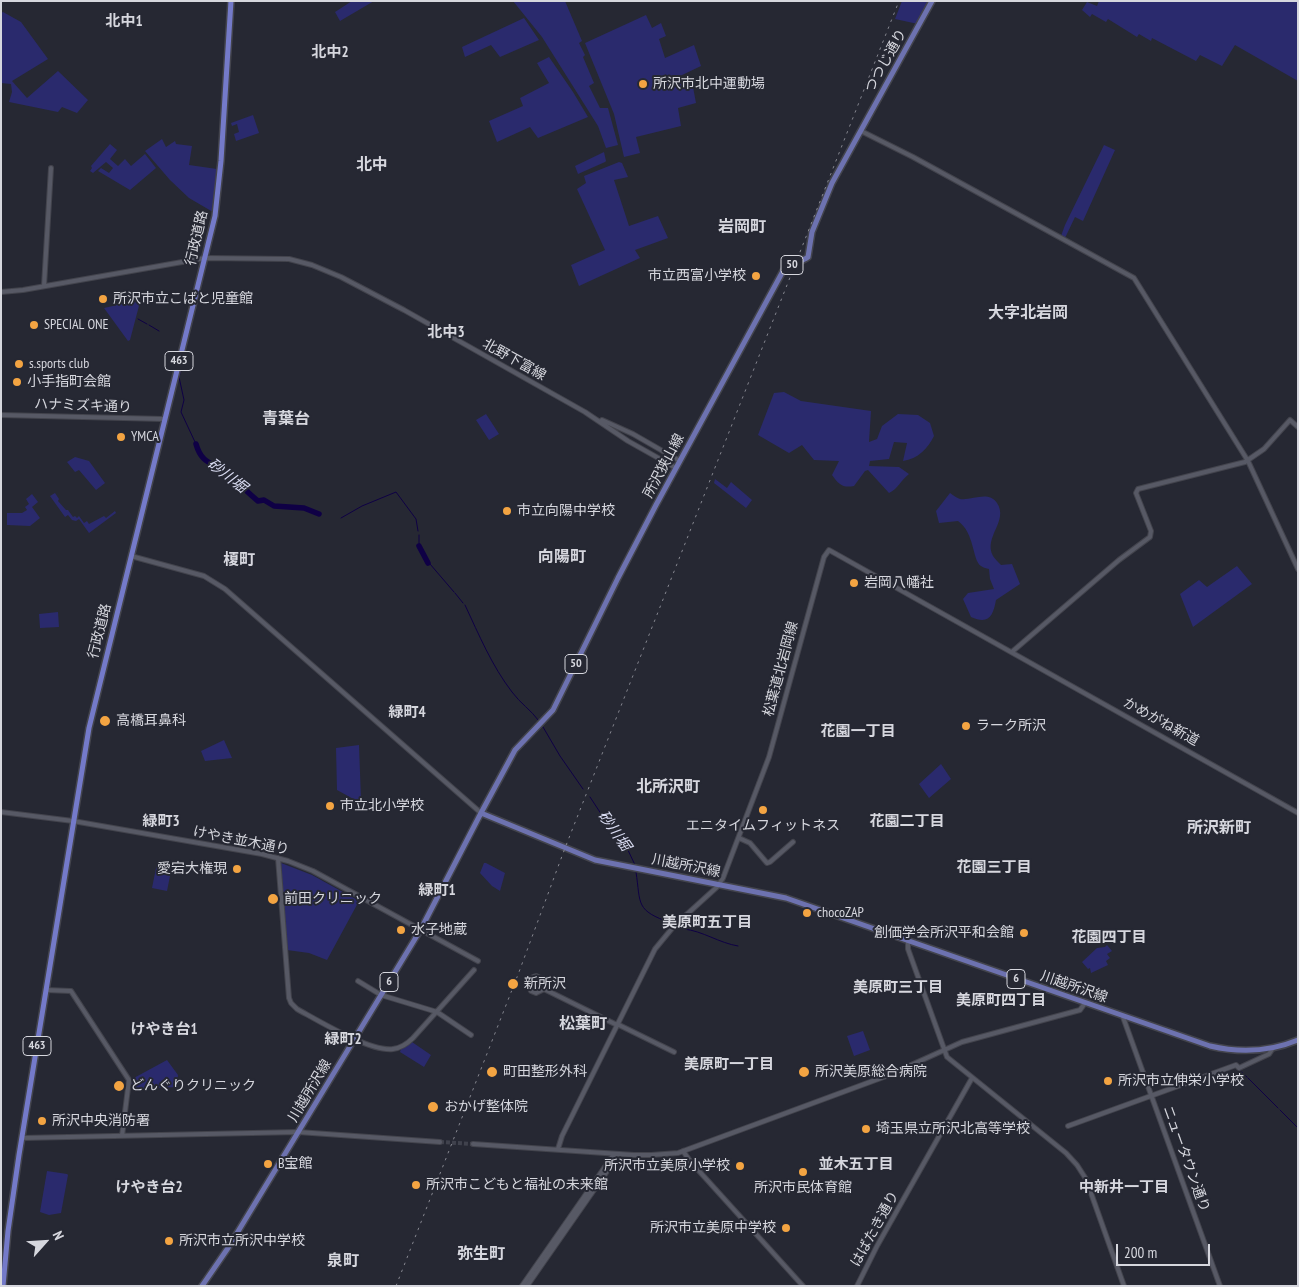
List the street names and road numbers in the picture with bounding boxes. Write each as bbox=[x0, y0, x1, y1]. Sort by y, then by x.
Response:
street label: つつじ通り bbox=[862, 26, 910, 96]
street label: 行政道路 bbox=[183, 209, 211, 267]
road number: 50 bbox=[781, 256, 803, 274]
street label: 北野下富線 bbox=[479, 336, 549, 384]
road number: 463 bbox=[165, 352, 193, 371]
street label: ハナミズキ通り bbox=[34, 396, 132, 416]
street label: 所沢狭山線 bbox=[640, 431, 688, 501]
street label: 行政道路 bbox=[85, 602, 115, 660]
street label: 松葉道北岩岡線 bbox=[760, 619, 802, 719]
road number: 50 bbox=[565, 654, 587, 674]
street label: かめがね新道 bbox=[1120, 694, 1202, 750]
street label: けやき並木通り bbox=[191, 823, 291, 859]
street label: 川越所沢線 bbox=[650, 851, 722, 881]
street label: 川越所沢線 bbox=[1038, 968, 1110, 1006]
road number: 6 bbox=[1007, 970, 1025, 989]
road number: 6 bbox=[380, 972, 398, 992]
road number: 463 bbox=[23, 1036, 51, 1056]
street label: 川越所沢線 bbox=[285, 1057, 335, 1125]
street label: ニュータウン通り bbox=[1159, 1104, 1213, 1214]
street label: はばたき通り bbox=[847, 1188, 903, 1270]

